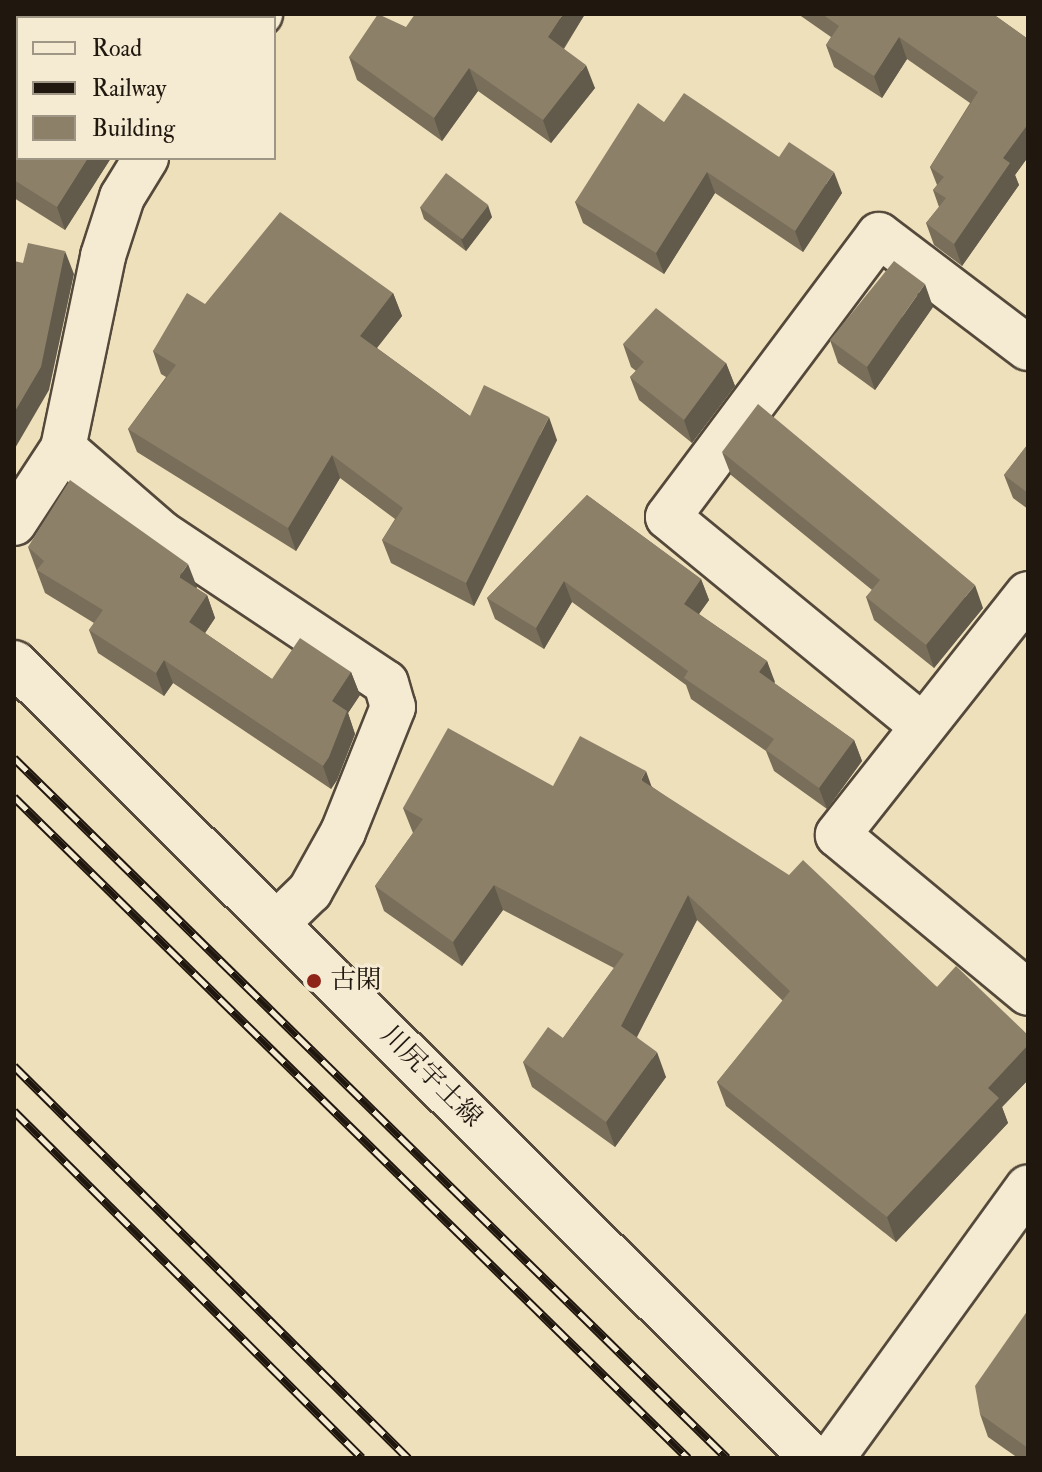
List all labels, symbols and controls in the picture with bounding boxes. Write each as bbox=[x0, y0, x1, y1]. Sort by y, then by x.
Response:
legend bbox=[16, 16, 276, 160]
text: Road bbox=[92, 33, 142, 64]
text: Railway bbox=[92, 73, 166, 104]
text: Building bbox=[92, 113, 175, 144]
place label: 古閑 bbox=[330, 965, 382, 997]
marker: 古閑 bbox=[305, 972, 323, 990]
street label: 川尻宇土線 bbox=[374, 1020, 488, 1134]

